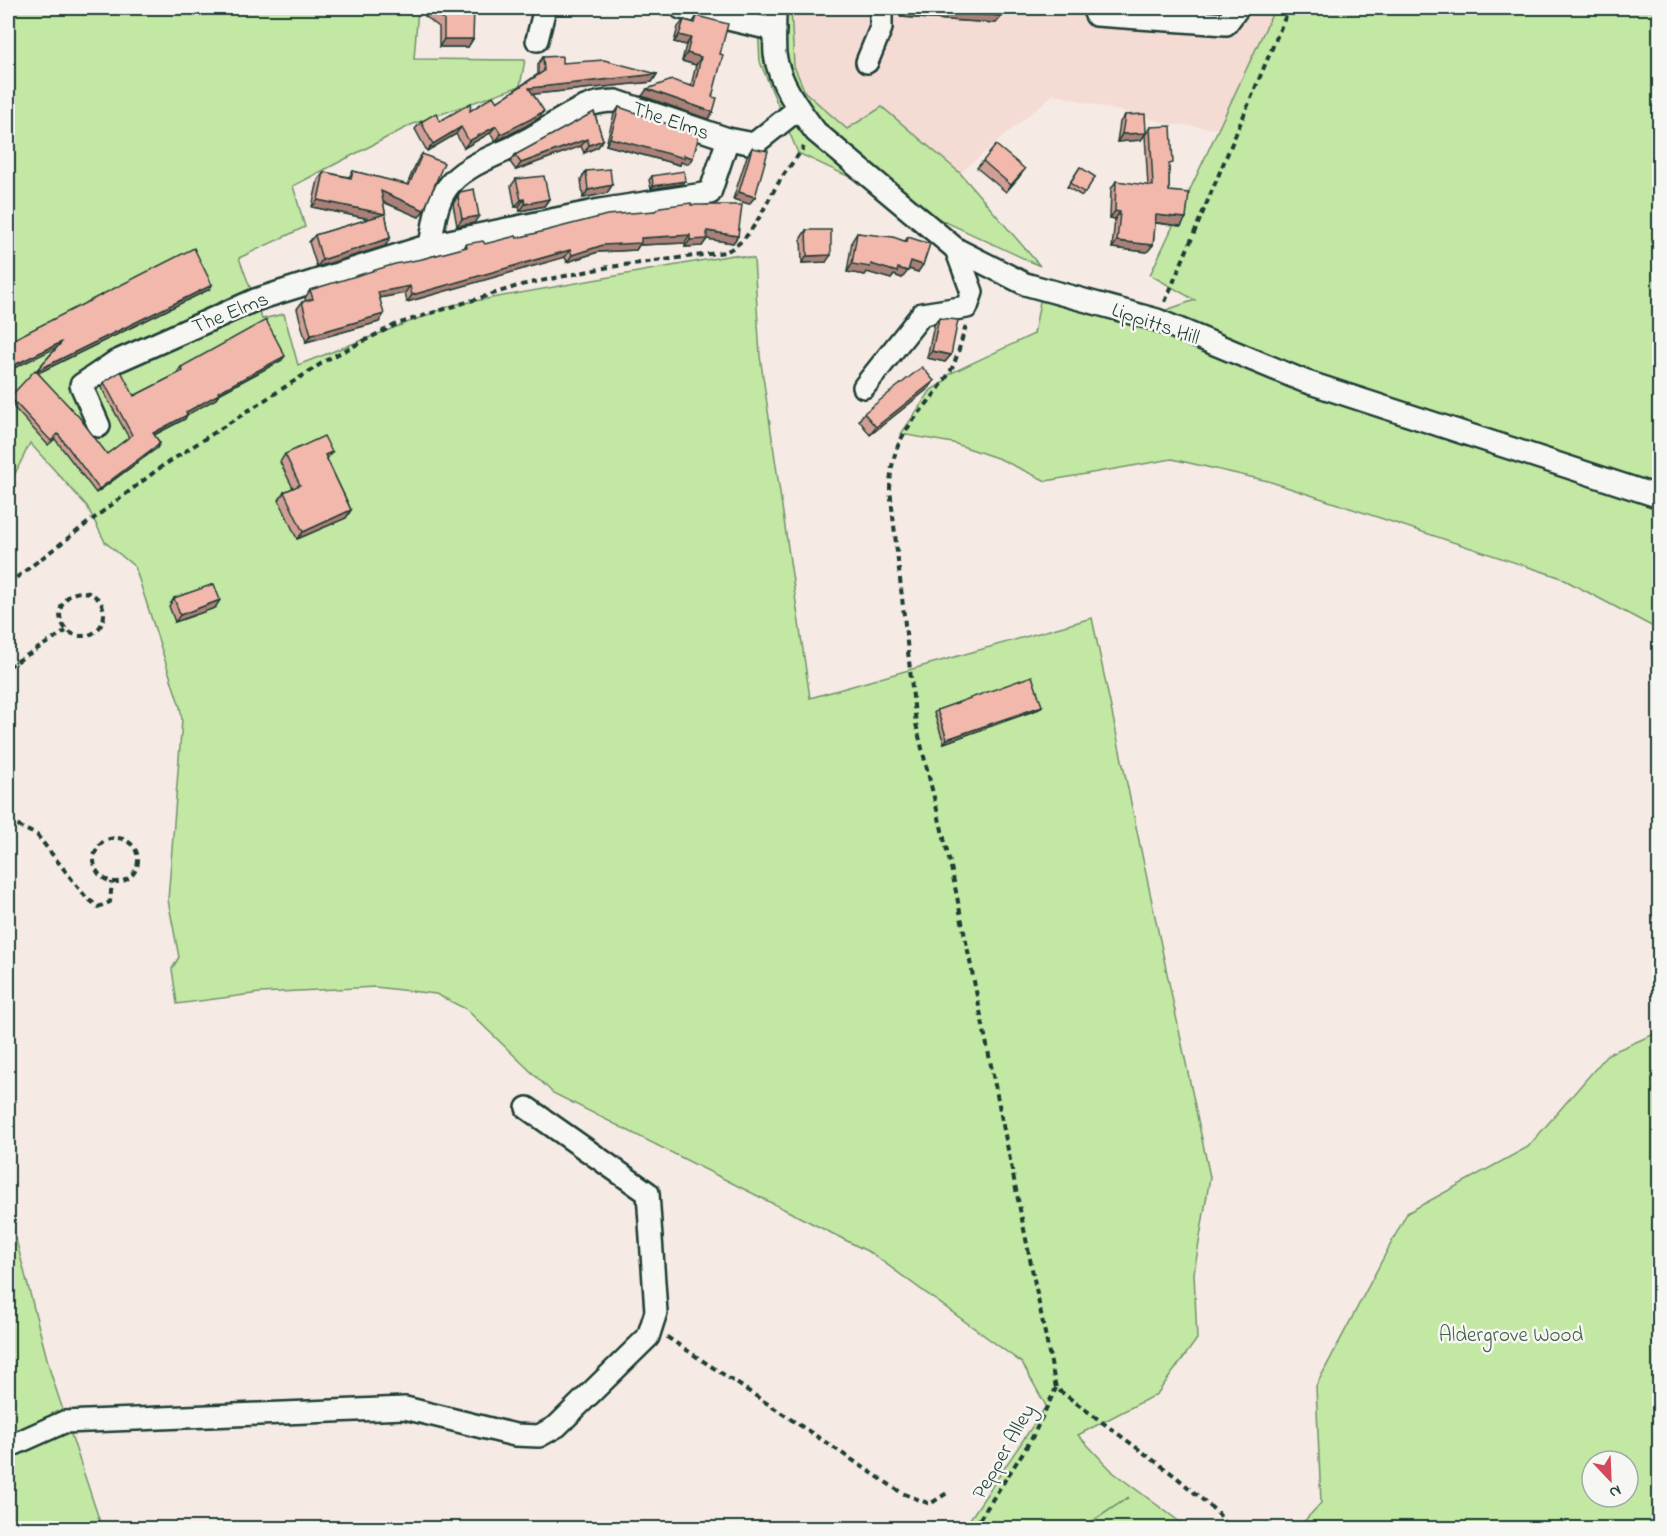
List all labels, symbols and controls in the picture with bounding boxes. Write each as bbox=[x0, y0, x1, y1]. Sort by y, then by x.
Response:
street label: The Elms bbox=[628, 95, 713, 149]
street label: The Elms bbox=[188, 285, 273, 343]
street label: Lippitts Hill bbox=[1107, 296, 1203, 354]
park label: Aldergrove Wood bbox=[1439, 1321, 1583, 1353]
street label: Pepper Alley bbox=[965, 1399, 1046, 1506]
north arrow bbox=[1580, 1449, 1640, 1509]
text: N bbox=[1605, 1478, 1625, 1504]

